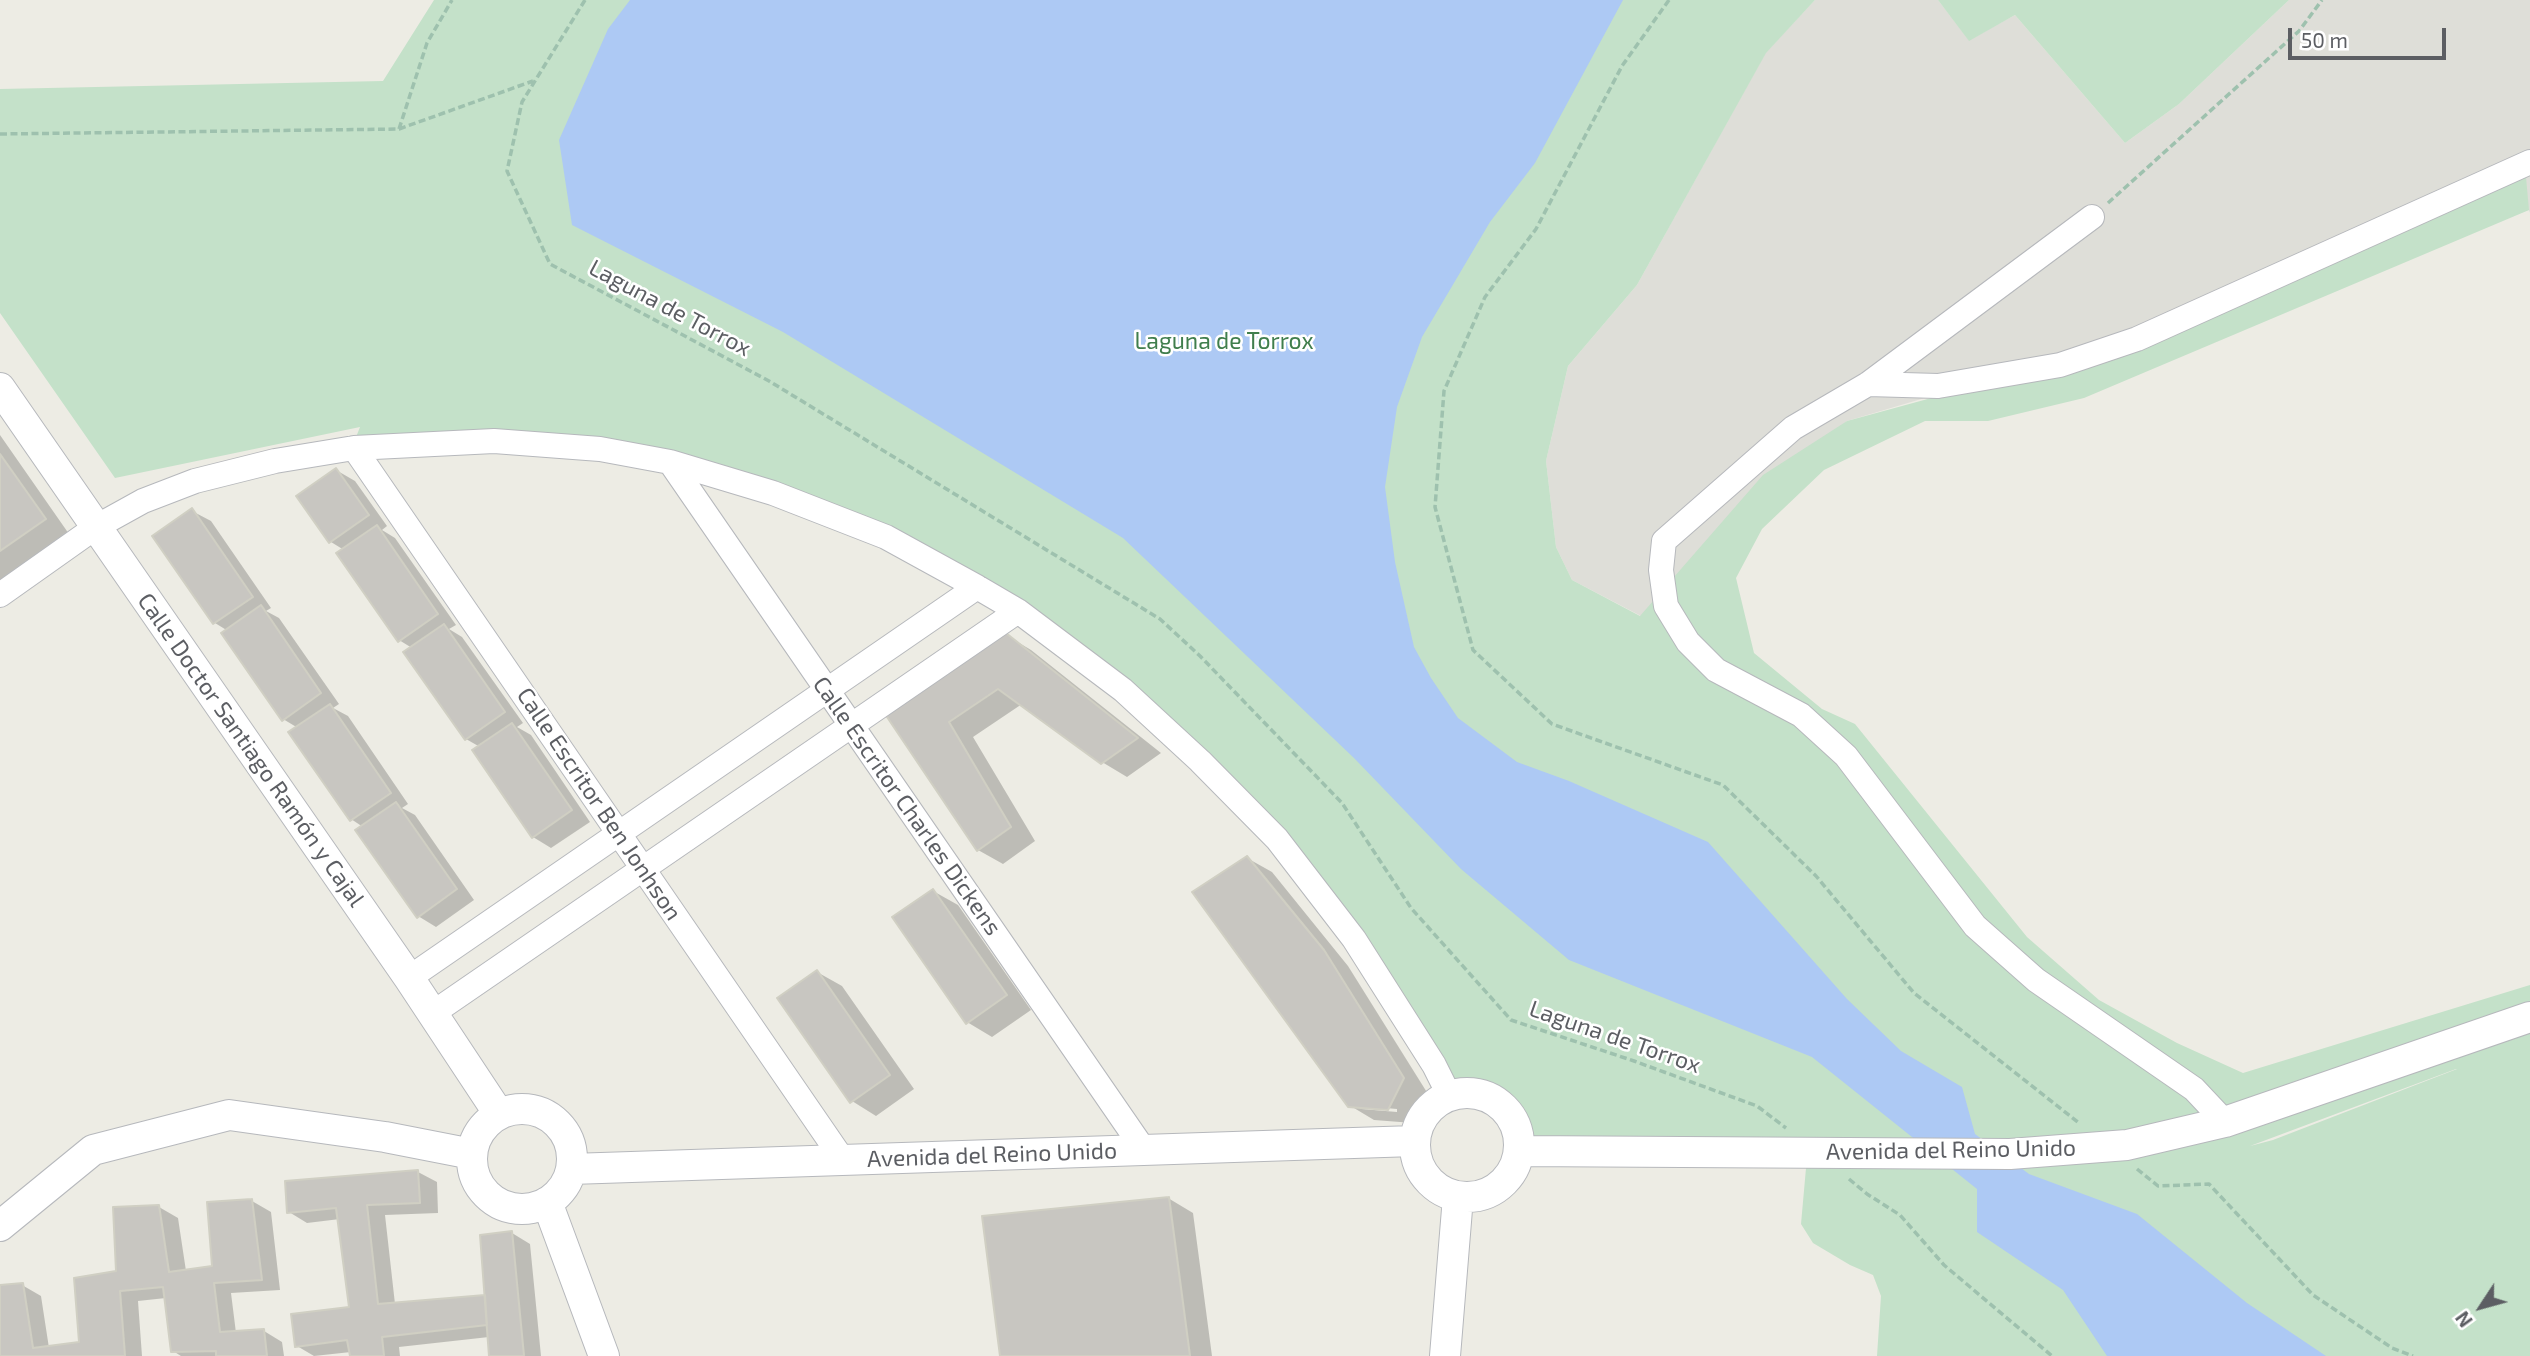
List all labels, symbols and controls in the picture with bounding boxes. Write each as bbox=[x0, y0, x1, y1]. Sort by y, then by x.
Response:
scale bar bbox=[2292, 14, 2450, 58]
text: 50 m bbox=[2301, 27, 2348, 52]
street label: Laguna de Torrox bbox=[584, 254, 756, 362]
park label: Laguna de Torrox bbox=[1134, 327, 1314, 355]
street label: Calle Doctor Santiago Ramón y Cajal bbox=[132, 588, 370, 912]
street label: Calle Escritor Charles Dickens bbox=[807, 671, 1007, 941]
street label: Calle Escritor Ben Jonhson bbox=[511, 682, 687, 926]
street label: Laguna de Torrox bbox=[1526, 995, 1704, 1079]
street label: Avenida del Reino Unido bbox=[1826, 1134, 2076, 1166]
street label: Avenida del Reino Unido bbox=[867, 1137, 1117, 1173]
north arrow bbox=[2446, 1272, 2516, 1342]
text: N bbox=[2450, 1307, 2477, 1332]

